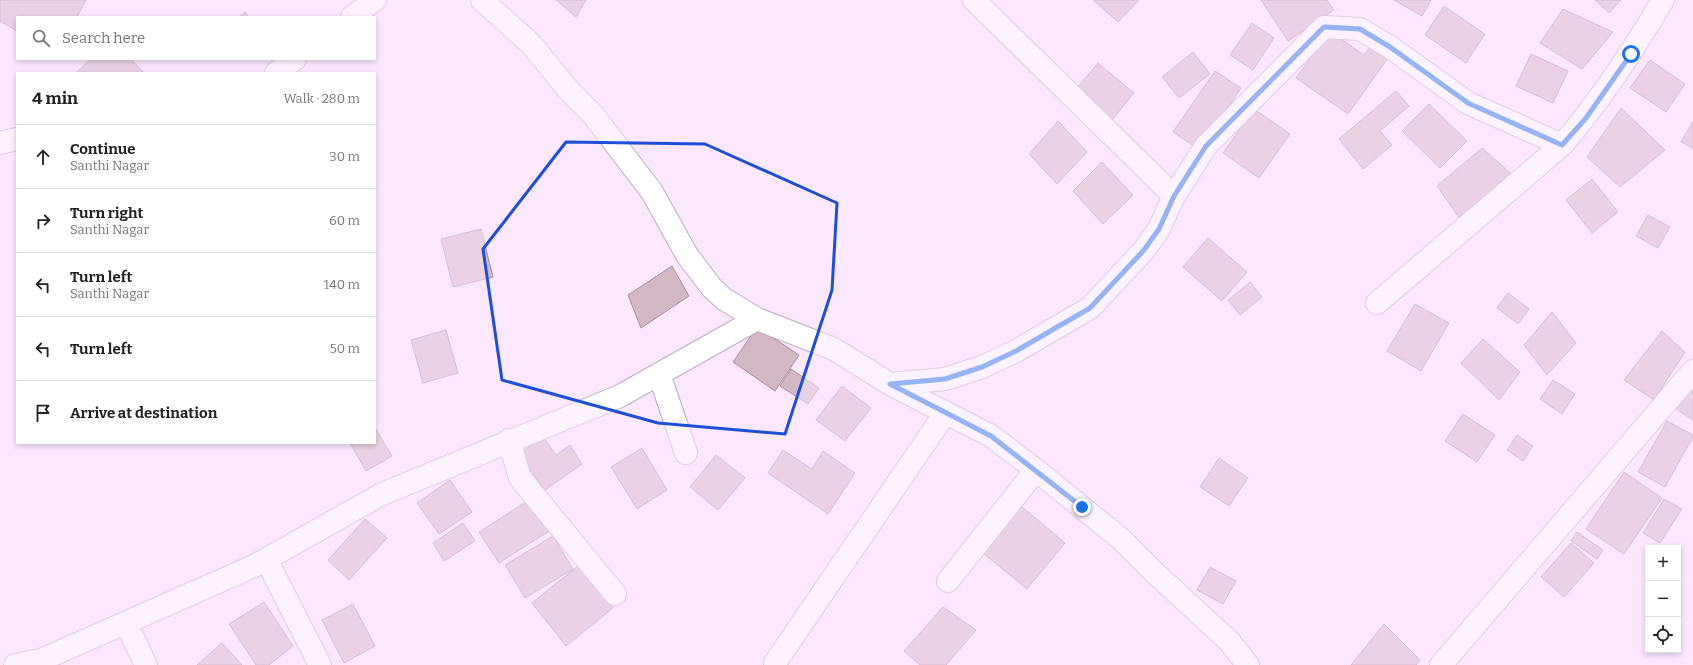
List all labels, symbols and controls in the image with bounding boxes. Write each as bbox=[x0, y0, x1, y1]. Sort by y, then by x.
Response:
search box bbox=[16, 16, 376, 60]
icon: search bbox=[30, 27, 52, 49]
text: Search here bbox=[62, 29, 145, 47]
route start bbox=[1622, 45, 1640, 63]
text: 4 min bbox=[32, 88, 78, 109]
text: Walk · 280 m bbox=[283, 91, 360, 106]
text: Continue bbox=[70, 140, 136, 158]
icon: ahead bbox=[32, 146, 54, 168]
text: 30 m bbox=[329, 149, 360, 164]
text: Santhi Nagar bbox=[70, 158, 149, 173]
text: Turn right bbox=[70, 204, 143, 222]
icon: right bbox=[32, 210, 54, 232]
text: 60 m bbox=[329, 213, 360, 228]
text: Santhi Nagar bbox=[70, 222, 149, 237]
text: Turn left bbox=[70, 268, 132, 286]
icon: left bbox=[32, 274, 54, 296]
text: 140 m bbox=[324, 277, 360, 292]
text: Santhi Nagar bbox=[70, 286, 149, 301]
icon: left bbox=[32, 338, 54, 360]
text: Turn left bbox=[70, 340, 132, 358]
text: 50 m bbox=[330, 341, 360, 356]
icon: arrive bbox=[32, 402, 54, 424]
text: Arrive at destination bbox=[70, 404, 217, 422]
route end bbox=[1073, 498, 1091, 516]
map controls bbox=[1645, 545, 1681, 653]
button: + bbox=[1645, 545, 1681, 581]
button: − bbox=[1645, 581, 1681, 617]
button: locate bbox=[1645, 617, 1681, 653]

